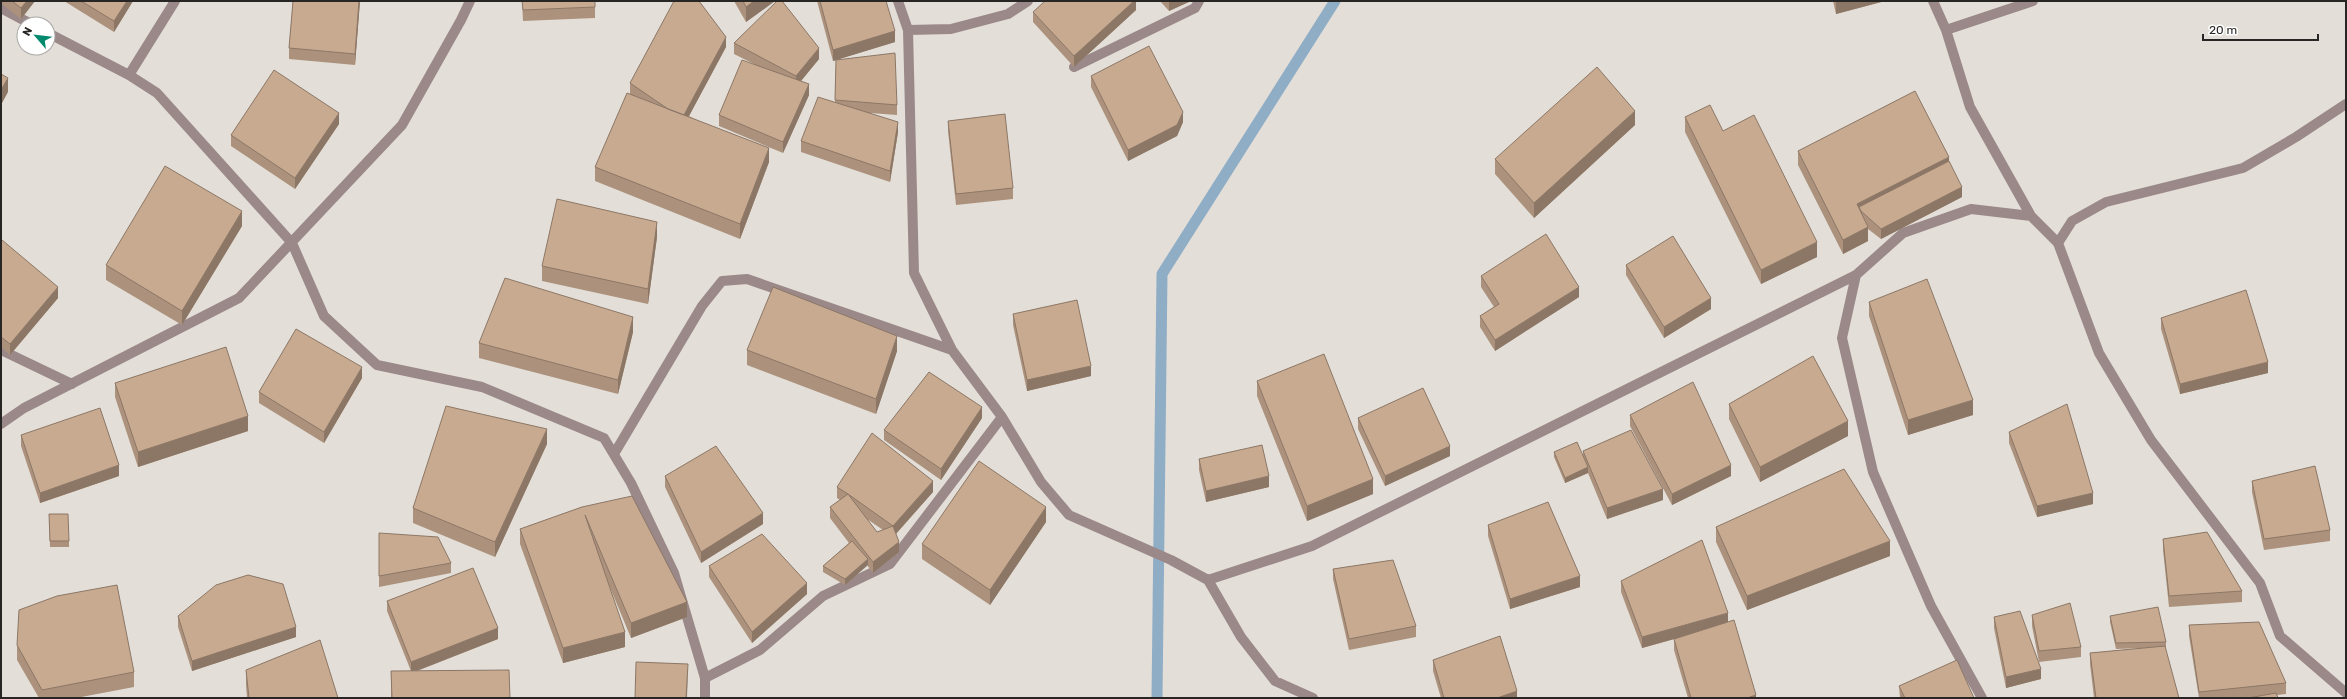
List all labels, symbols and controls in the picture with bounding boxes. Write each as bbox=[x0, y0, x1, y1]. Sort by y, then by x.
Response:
north arrow bbox=[16, 16, 56, 56]
scale bar bbox=[2203, 16, 2318, 42]
text: 20 m bbox=[2209, 23, 2237, 37]
text: N bbox=[20, 25, 35, 38]

